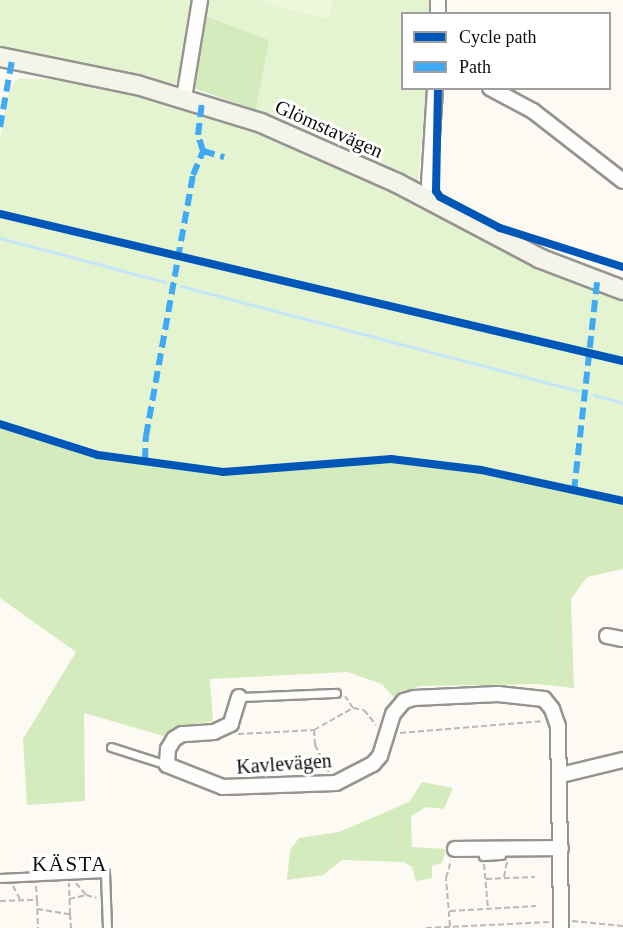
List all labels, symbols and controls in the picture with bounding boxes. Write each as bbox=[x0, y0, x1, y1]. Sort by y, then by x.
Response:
legend bbox=[401, 12, 611, 90]
text: Cycle path bbox=[459, 27, 536, 47]
text: Path bbox=[459, 57, 491, 77]
street label: Glömstavägen bbox=[271, 95, 387, 163]
street label: Kavlevägen bbox=[236, 749, 332, 779]
district label: KÄSTA bbox=[32, 851, 108, 877]

